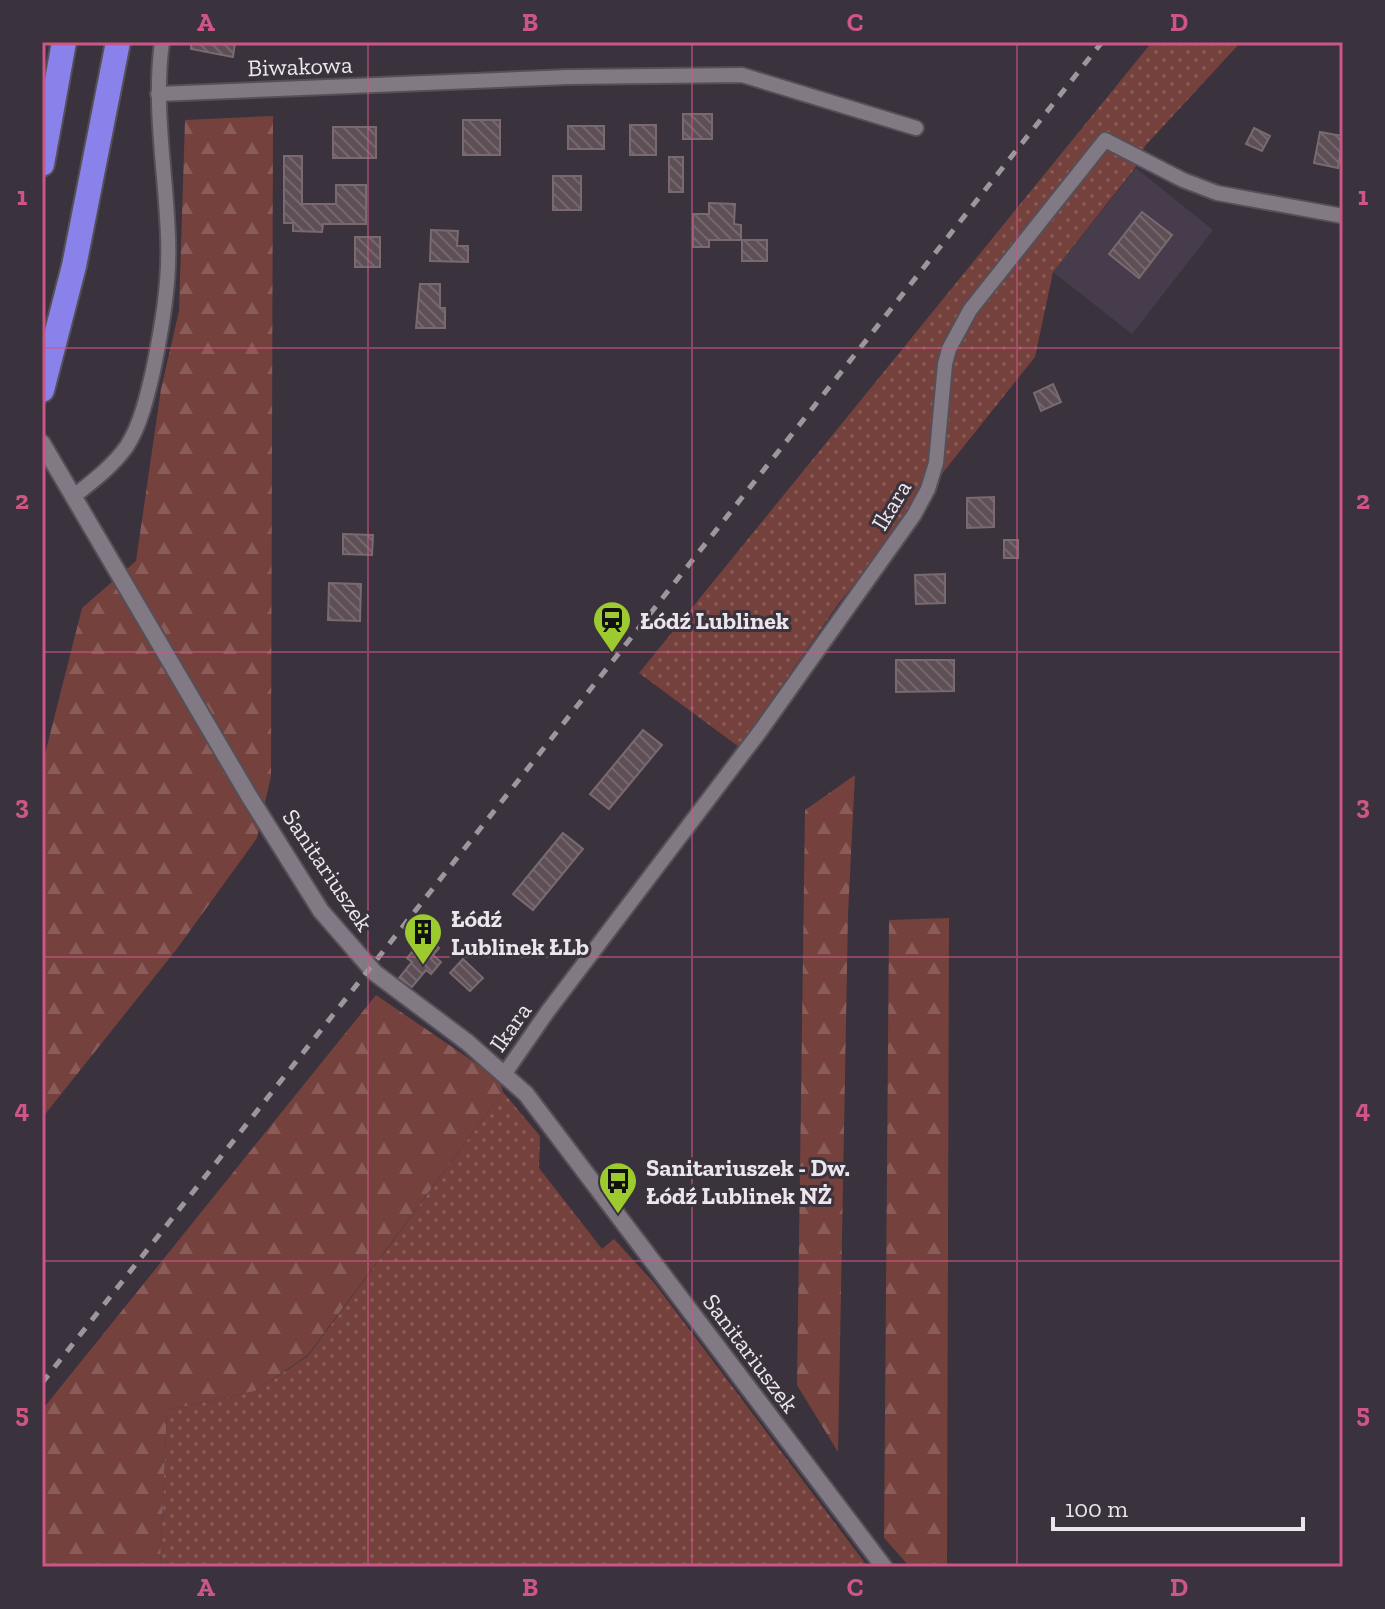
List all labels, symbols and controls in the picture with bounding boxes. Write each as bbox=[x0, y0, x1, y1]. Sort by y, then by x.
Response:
text: A bbox=[197, 6, 215, 38]
text: B bbox=[522, 6, 538, 38]
text: C bbox=[847, 6, 863, 38]
text: D bbox=[1170, 6, 1188, 38]
street label: Biwakowa bbox=[247, 50, 353, 82]
text: 1 bbox=[17, 180, 28, 212]
text: 1 bbox=[1358, 180, 1369, 212]
street label: Ikara bbox=[865, 474, 917, 535]
text: 2 bbox=[15, 484, 29, 516]
text: 2 bbox=[1356, 484, 1370, 516]
station icon: Łódź Lublinek bbox=[591, 599, 633, 654]
place label: Łódź Lublinek bbox=[640, 606, 789, 635]
text: 3 bbox=[15, 789, 29, 821]
text: 3 bbox=[1356, 789, 1370, 821]
street label: Sanitariuszek bbox=[277, 803, 380, 937]
place label: Łódź Lublinek ŁLb bbox=[451, 904, 589, 961]
building icon: Łódź Lublinek ŁLb bbox=[402, 911, 444, 966]
street label: Ikara bbox=[483, 996, 537, 1057]
text: 4 bbox=[15, 1093, 30, 1125]
text: 4 bbox=[1356, 1093, 1371, 1125]
place label: Sanitariuszek - Dw. Łódź Lublinek NŻ bbox=[646, 1153, 850, 1210]
bus stop icon: Sanitariuszek - Dw. Łódź Lublinek NŻ bbox=[597, 1160, 639, 1215]
street label: Sanitariuszek bbox=[697, 1288, 805, 1418]
text: 5 bbox=[15, 1397, 29, 1429]
text: 5 bbox=[1356, 1397, 1370, 1429]
scale bar bbox=[1053, 1481, 1303, 1531]
text: 100 m bbox=[1065, 1494, 1128, 1523]
text: A bbox=[197, 1571, 215, 1603]
text: B bbox=[522, 1571, 538, 1603]
text: C bbox=[847, 1571, 863, 1603]
text: D bbox=[1170, 1571, 1188, 1603]

